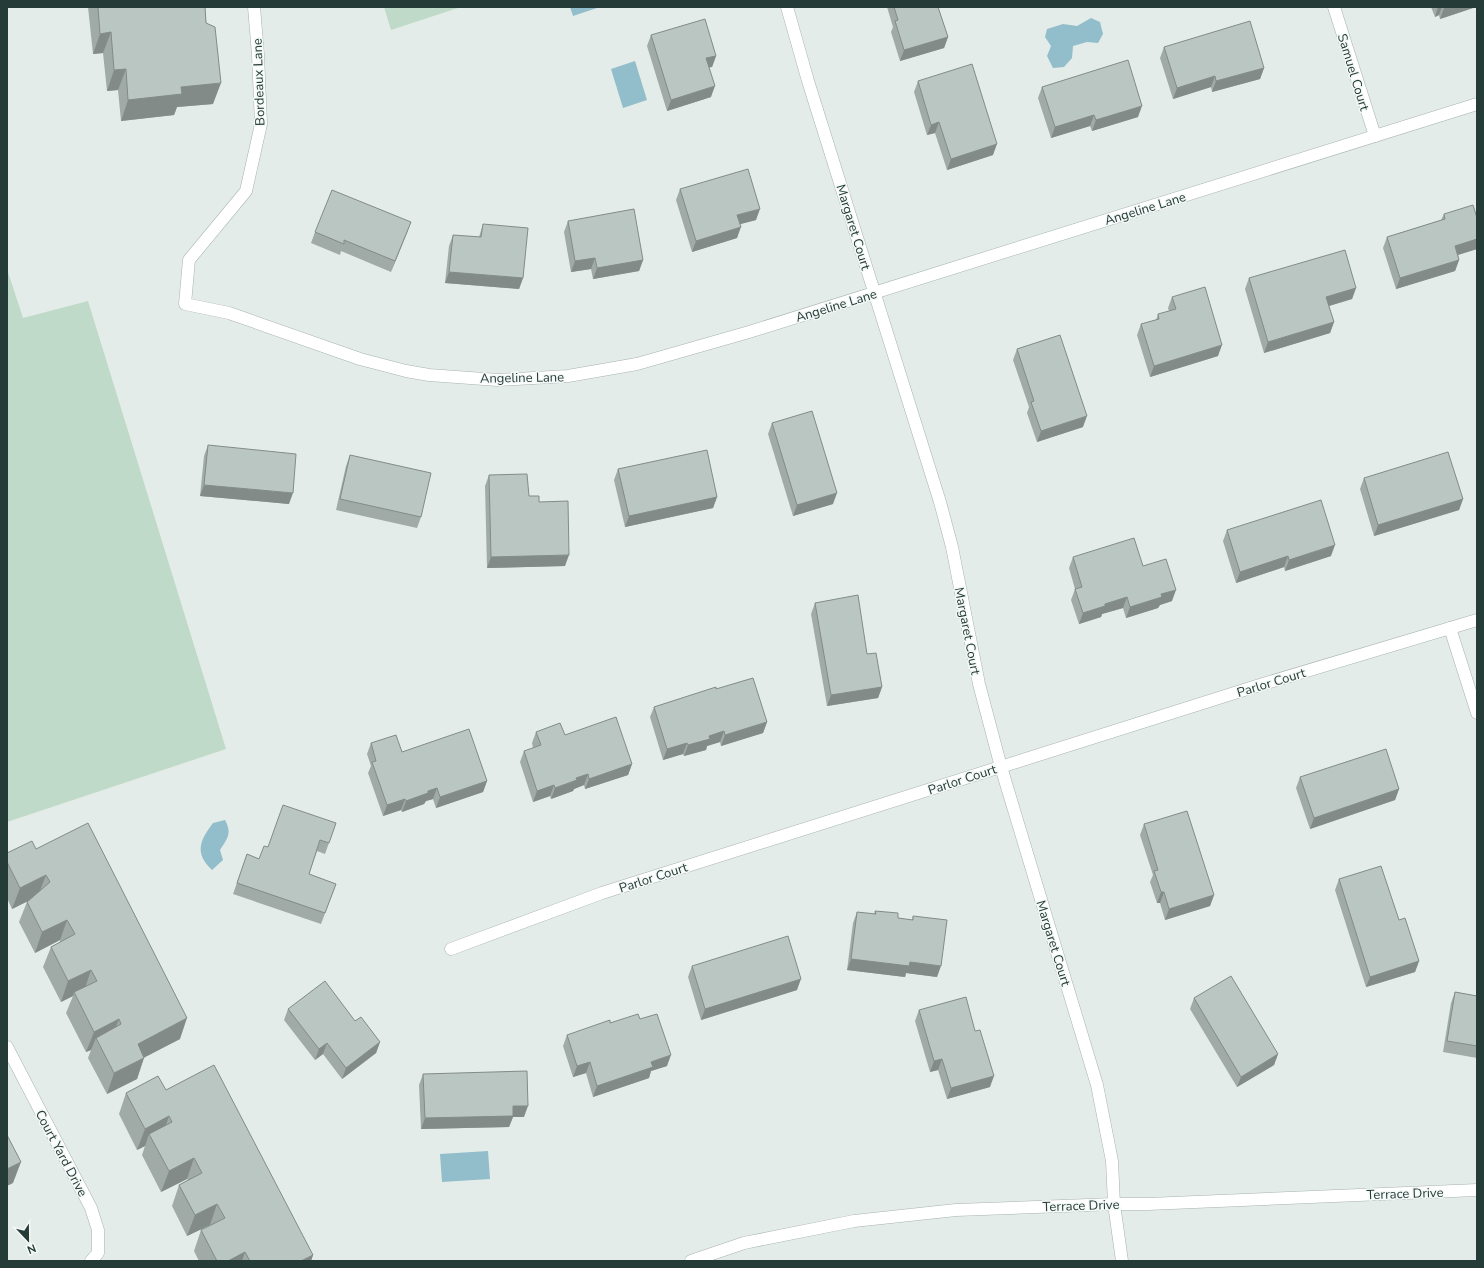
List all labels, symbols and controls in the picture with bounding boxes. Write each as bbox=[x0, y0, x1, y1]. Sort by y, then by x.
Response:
street label: Samuel Court bbox=[1333, 32, 1373, 113]
street label: Bordeaux Lane bbox=[248, 38, 270, 126]
street label: Margaret Court bbox=[831, 182, 875, 273]
street label: Angeline Lane bbox=[1102, 188, 1188, 230]
street label: Angeline Lane bbox=[793, 285, 879, 327]
street label: Angeline Lane bbox=[480, 368, 564, 388]
street label: Margaret Court bbox=[950, 586, 984, 677]
street label: Parlor Court bbox=[1235, 664, 1308, 702]
street label: Parlor Court bbox=[926, 760, 999, 799]
street label: Parlor Court bbox=[617, 858, 690, 897]
street label: Margaret Court bbox=[1031, 898, 1075, 989]
street label: Court Yard Drive bbox=[31, 1107, 92, 1200]
street label: Terrace Drive bbox=[1366, 1184, 1444, 1204]
street label: Terrace Drive bbox=[1042, 1196, 1120, 1216]
north arrow bbox=[8, 1220, 48, 1260]
text: N bbox=[25, 1240, 38, 1257]

